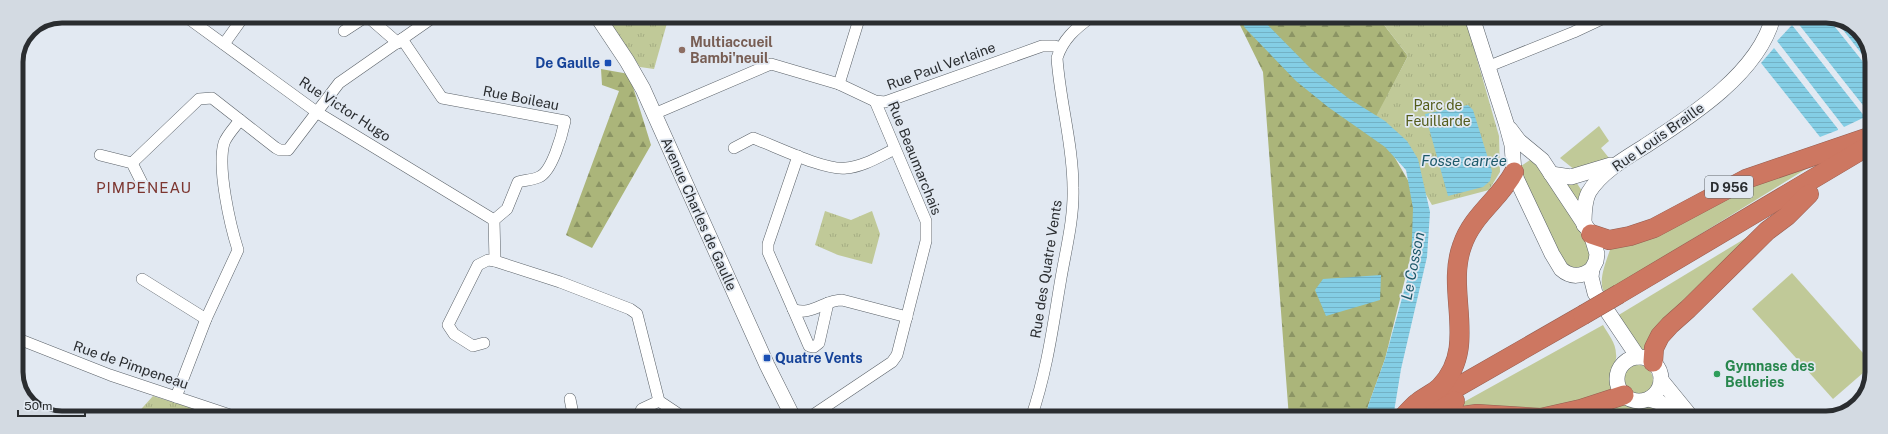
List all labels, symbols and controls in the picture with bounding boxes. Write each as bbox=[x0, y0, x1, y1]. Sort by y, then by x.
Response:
place label: Multiaccueil Bambi'neuil bbox=[690, 34, 773, 66]
street label: Rue Paul Verlaine bbox=[884, 39, 998, 93]
marker: Multiaccueil Bambi'neuil bbox=[677, 45, 687, 55]
place label: De Gaulle bbox=[535, 55, 600, 71]
marker: De Gaulle bbox=[603, 58, 613, 68]
street label: Rue Victor Hugo bbox=[296, 73, 394, 145]
street label: Rue Boileau bbox=[482, 83, 560, 113]
park label: Parc de Feuillarde bbox=[1405, 97, 1471, 129]
street label: Rue Beaumarchais bbox=[885, 99, 945, 217]
street label: Rue Louis Braille bbox=[1609, 99, 1707, 175]
street label: Avenue Charles de Gaulle bbox=[658, 135, 740, 293]
water label: Fosse carrée bbox=[1421, 152, 1507, 169]
road number: D 956 bbox=[1705, 176, 1753, 198]
district label: PIMPENEAU bbox=[96, 179, 192, 196]
street label: Rue des Quatre Vents bbox=[1027, 199, 1065, 339]
water label: Le Cosson bbox=[1398, 230, 1427, 301]
street label: Rue de Pimpeneau bbox=[71, 338, 191, 392]
place label: Quatre Vents bbox=[775, 350, 863, 366]
marker: Quatre Vents bbox=[762, 353, 772, 363]
place label: Gymnase des Belleries bbox=[1725, 358, 1815, 390]
marker: Gymnase des Belleries bbox=[1712, 369, 1722, 379]
scale bar bbox=[18, 392, 85, 418]
text: 50 m bbox=[24, 399, 52, 413]

